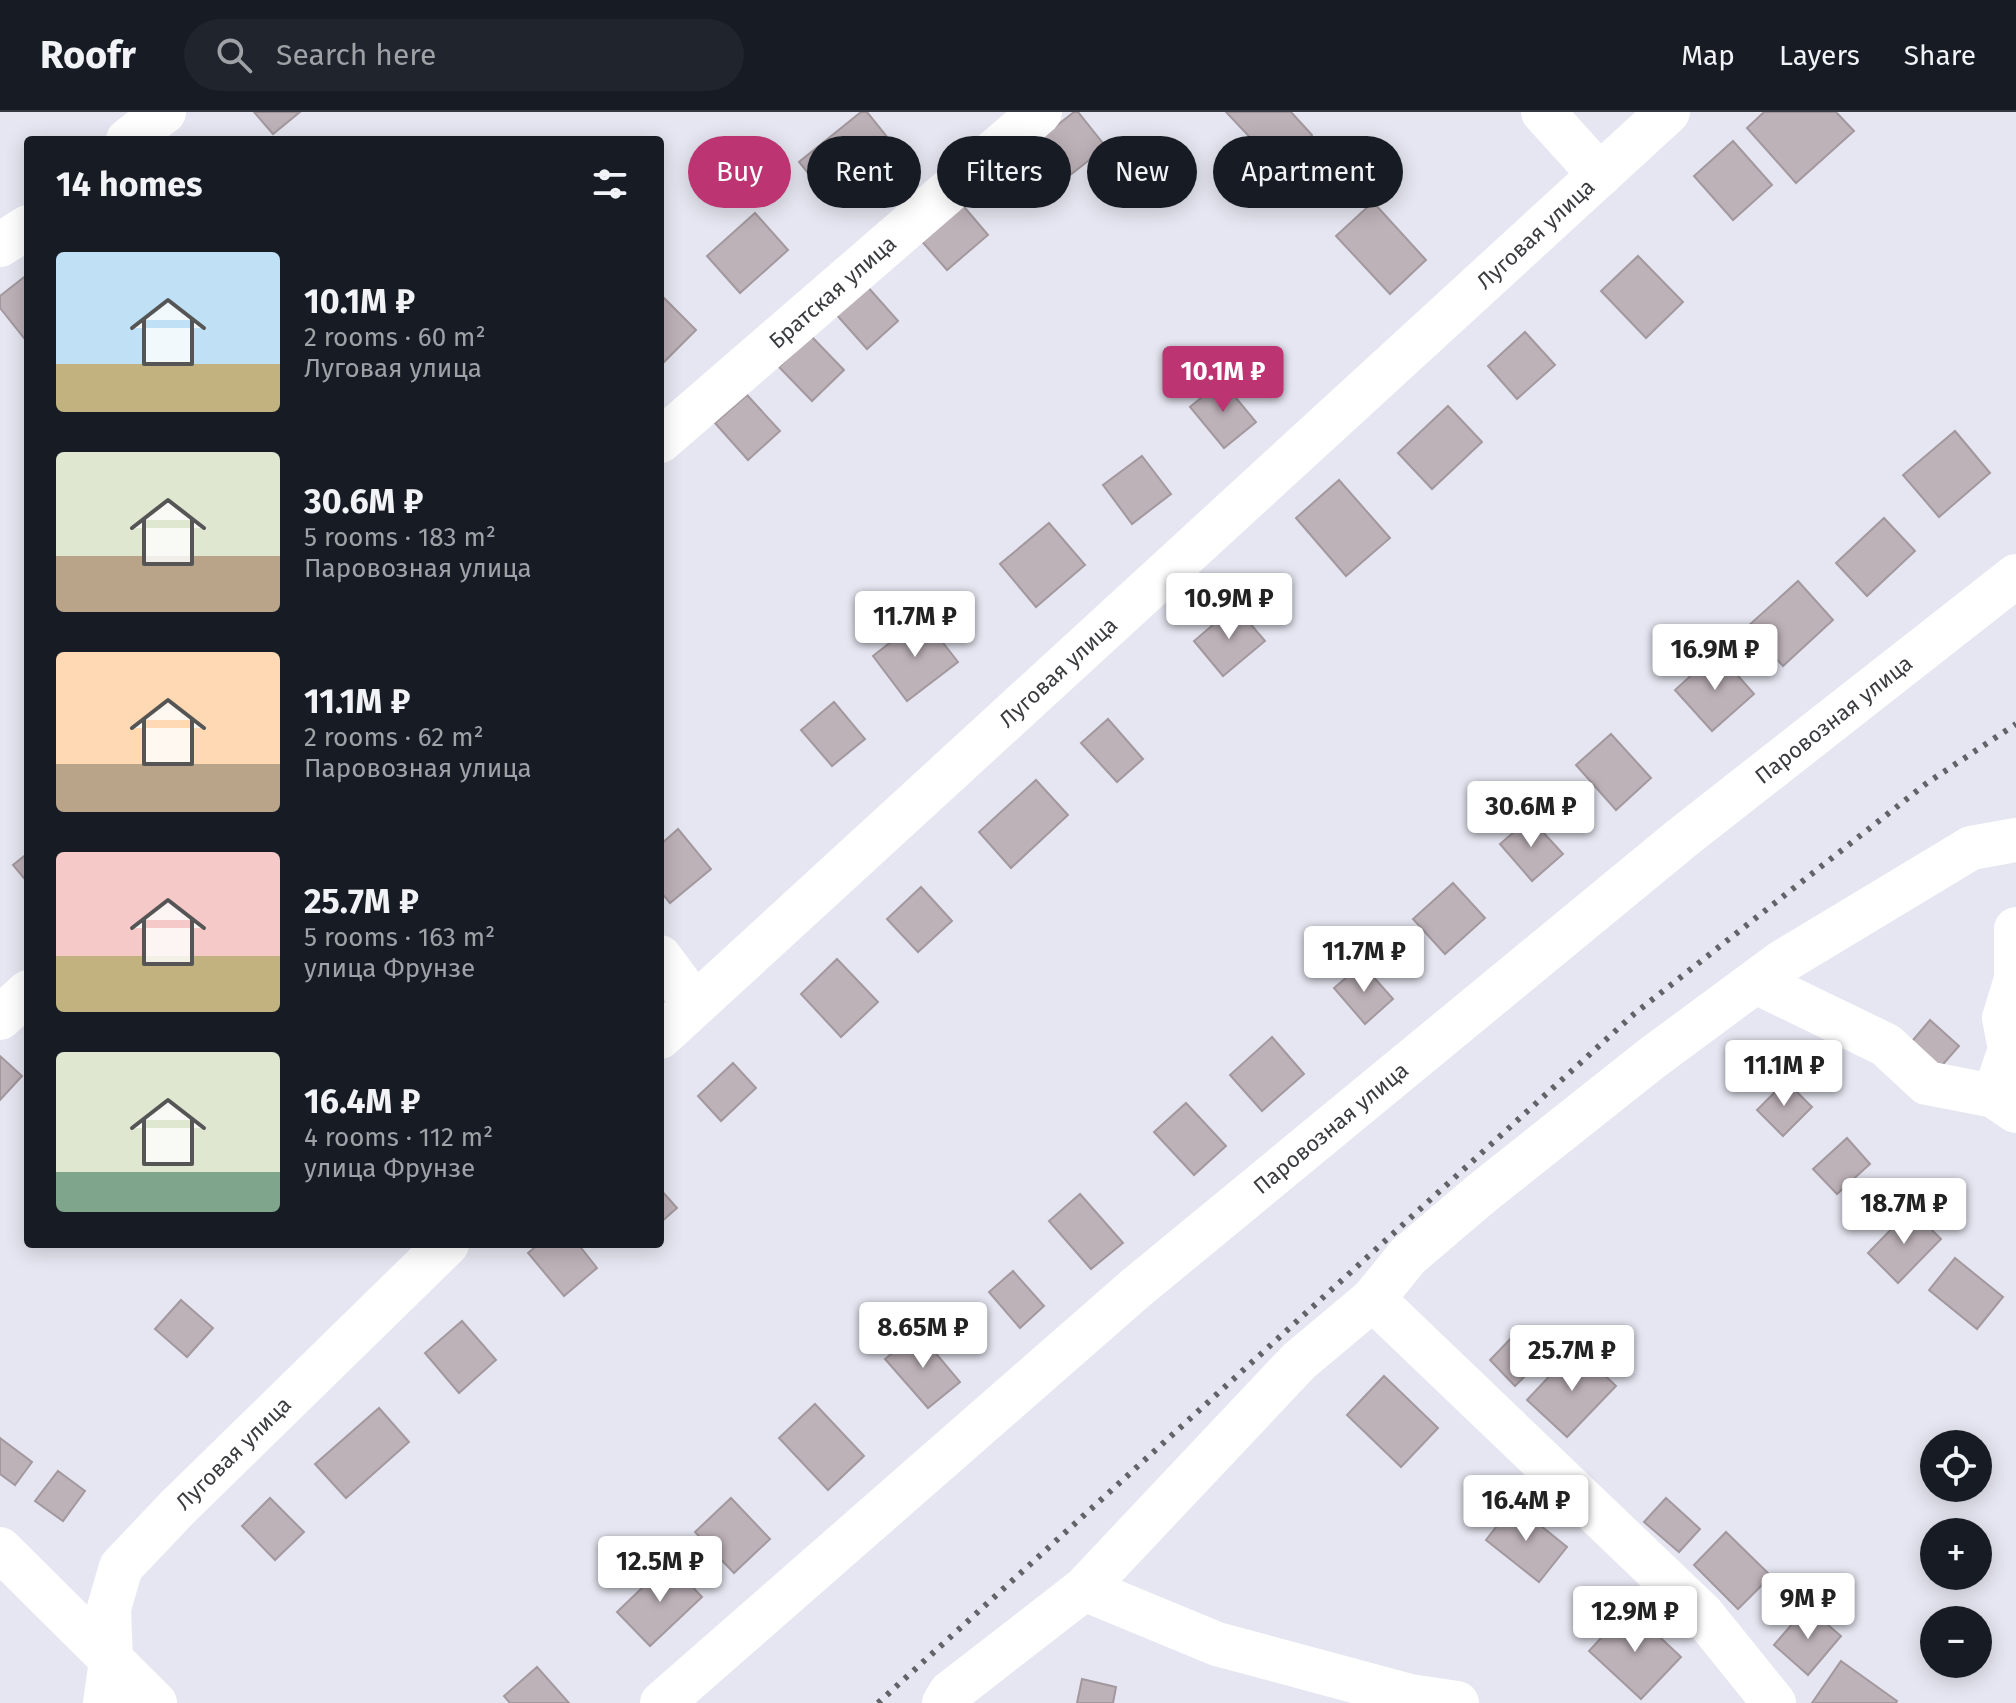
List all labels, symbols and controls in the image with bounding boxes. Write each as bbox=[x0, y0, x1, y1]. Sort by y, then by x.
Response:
search box bbox=[184, 19, 744, 91]
text: Roofr bbox=[40, 32, 136, 78]
icon: search bbox=[212, 33, 256, 77]
text: Search here bbox=[276, 37, 436, 73]
text: Map bbox=[1681, 39, 1735, 72]
text: Layers bbox=[1779, 39, 1860, 72]
text: Share bbox=[1904, 39, 1976, 72]
chip: Buy bbox=[688, 136, 791, 208]
chip: Rent bbox=[807, 136, 921, 208]
chip: Filters bbox=[937, 136, 1071, 208]
chip: New bbox=[1087, 136, 1197, 208]
chip: Apartment bbox=[1213, 136, 1403, 208]
icon: filters bbox=[588, 162, 632, 206]
text: 14 homes bbox=[56, 164, 202, 205]
street label: Луговая улица bbox=[1471, 173, 1600, 295]
street label: Братская улица bbox=[763, 229, 901, 354]
text: 10.1M ₽ bbox=[304, 281, 415, 322]
icon: home bbox=[120, 284, 216, 380]
text: 2 rooms · 60 m² bbox=[304, 322, 486, 353]
pin: 10.1M ₽ bbox=[1149, 346, 1297, 414]
text: Луговая улица bbox=[304, 353, 482, 384]
text: 10.1M ₽ bbox=[1180, 356, 1266, 387]
text: 30.6M ₽ bbox=[304, 481, 424, 522]
icon: home bbox=[120, 484, 216, 580]
text: 5 rooms · 183 m² bbox=[304, 522, 496, 553]
text: Паровозная улица bbox=[304, 553, 532, 584]
pin: 10.9M ₽ bbox=[1155, 573, 1303, 641]
text: 10.9M ₽ bbox=[1184, 583, 1274, 614]
pin: 11.7M ₽ bbox=[841, 591, 989, 659]
text: 11.7M ₽ bbox=[873, 601, 957, 632]
street label: Луговая улица bbox=[993, 611, 1122, 733]
pin: 16.9M ₽ bbox=[1641, 624, 1789, 692]
text: 16.9M ₽ bbox=[1670, 634, 1760, 665]
street label: Паровозная улица bbox=[1749, 649, 1918, 789]
text: 11.1M ₽ bbox=[304, 681, 411, 722]
icon: home bbox=[120, 684, 216, 780]
text: 2 rooms · 62 m² bbox=[304, 722, 484, 753]
text: Паровозная улица bbox=[304, 753, 532, 784]
pin: 30.6M ₽ bbox=[1457, 781, 1605, 849]
text: 30.6M ₽ bbox=[1485, 791, 1577, 822]
text: 25.7M ₽ bbox=[304, 881, 419, 922]
icon: home bbox=[120, 884, 216, 980]
text: 5 rooms · 163 m² bbox=[304, 922, 495, 953]
pin: 11.7M ₽ bbox=[1290, 926, 1438, 994]
text: 11.7M ₽ bbox=[1322, 936, 1406, 967]
text: улица Фрунзе bbox=[304, 953, 475, 984]
pin: 11.1M ₽ bbox=[1710, 1040, 1858, 1108]
text: 11.1M ₽ bbox=[1743, 1050, 1825, 1081]
street label: Паровозная улица bbox=[1248, 1056, 1413, 1199]
text: 16.4M ₽ bbox=[304, 1081, 421, 1122]
icon: home bbox=[120, 1084, 216, 1180]
text: 4 rooms · 112 m² bbox=[304, 1122, 493, 1153]
text: улица Фрунзе bbox=[304, 1153, 475, 1184]
pin: 18.7M ₽ bbox=[1830, 1178, 1978, 1246]
text: 18.7M ₽ bbox=[1860, 1188, 1948, 1219]
pin: 8.65M ₽ bbox=[849, 1302, 997, 1370]
text: 8.65M ₽ bbox=[877, 1312, 969, 1343]
pin: 25.7M ₽ bbox=[1498, 1325, 1646, 1393]
text: 25.7M ₽ bbox=[1528, 1335, 1616, 1366]
street label: Луговая улица bbox=[170, 1391, 296, 1515]
map controls bbox=[1920, 1430, 1992, 1678]
button: locate bbox=[1920, 1430, 1992, 1502]
pin: 16.4M ₽ bbox=[1452, 1475, 1600, 1543]
text: 16.4M ₽ bbox=[1481, 1485, 1571, 1516]
button: + bbox=[1920, 1518, 1992, 1590]
pin: 12.5M ₽ bbox=[586, 1536, 734, 1604]
text: 12.5M ₽ bbox=[616, 1546, 704, 1577]
pin: 9M ₽ bbox=[1761, 1573, 1855, 1641]
text: 9M ₽ bbox=[1780, 1583, 1836, 1614]
pin: 12.9M ₽ bbox=[1561, 1586, 1709, 1654]
text: 12.9M ₽ bbox=[1591, 1596, 1679, 1627]
button: − bbox=[1920, 1606, 1992, 1678]

